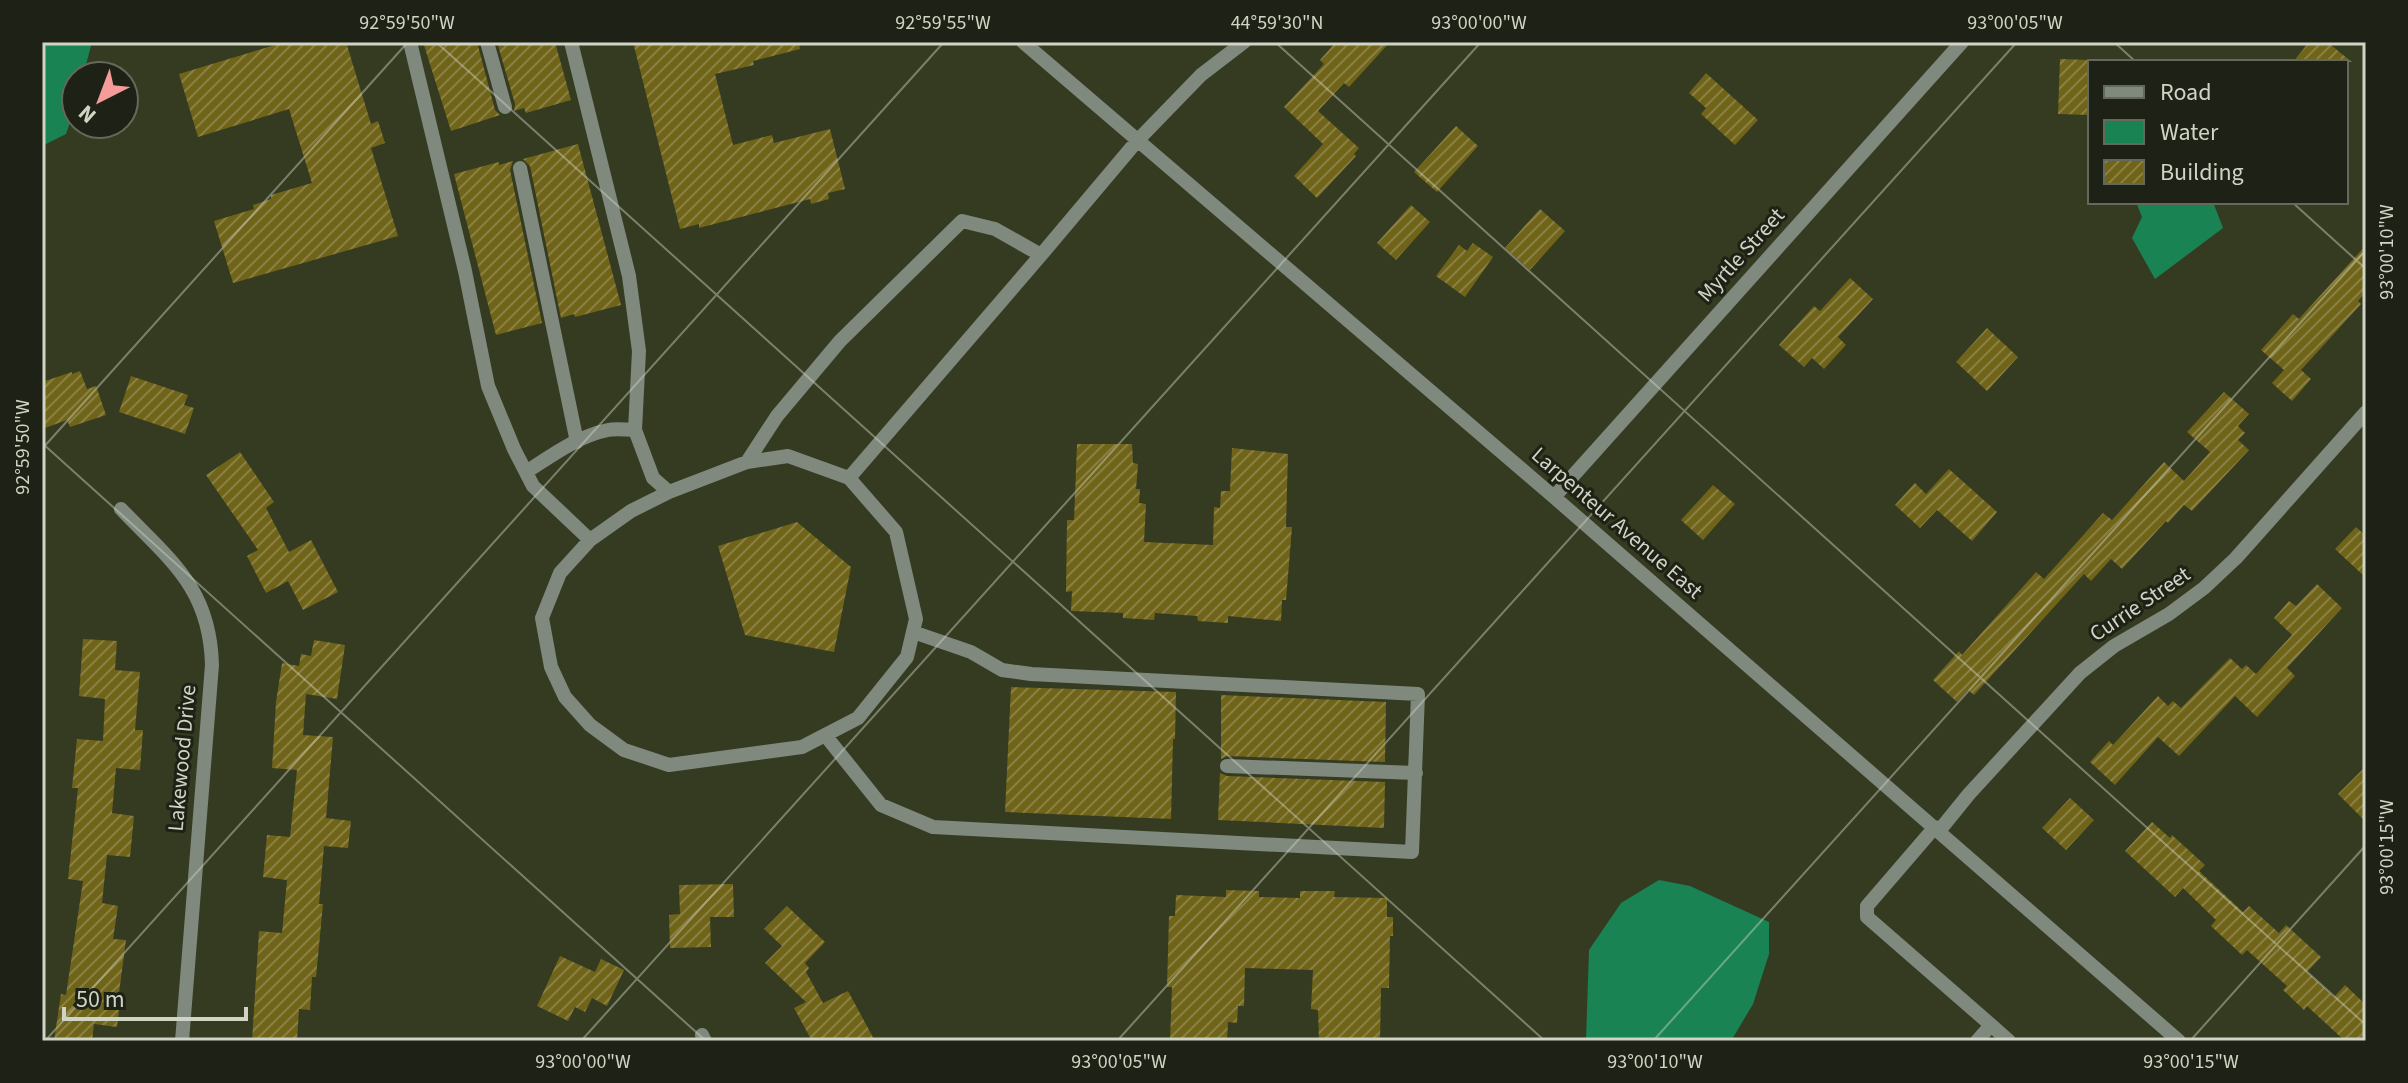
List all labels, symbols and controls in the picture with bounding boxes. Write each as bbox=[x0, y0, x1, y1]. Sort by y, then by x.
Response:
text: 92°59'50"W bbox=[359, 9, 455, 37]
text: 92°59'55"W bbox=[895, 9, 991, 37]
text: 44°59'30"N bbox=[1231, 9, 1323, 37]
text: 93°00'00"W bbox=[1431, 9, 1527, 37]
text: 93°00'05"W bbox=[1967, 9, 2063, 37]
north arrow bbox=[60, 60, 140, 140]
legend bbox=[2088, 60, 2348, 204]
text: Road bbox=[2160, 75, 2212, 110]
text: N bbox=[71, 97, 103, 131]
text: Water bbox=[2160, 115, 2219, 150]
text: Building bbox=[2160, 155, 2244, 190]
street label: Myrtle Street bbox=[1690, 200, 1793, 309]
text: 93°00'10"W bbox=[2373, 204, 2401, 300]
text: 92°59'50"W bbox=[9, 399, 37, 495]
street label: Larpenteur Avenue East bbox=[1524, 440, 1710, 607]
street label: Currie Street bbox=[2083, 558, 2197, 650]
street label: Lakewood Drive bbox=[160, 683, 204, 833]
text: 93°00'15"W bbox=[2373, 799, 2401, 895]
scale bar bbox=[64, 971, 246, 1021]
text: 50 m bbox=[76, 982, 125, 1017]
text: 93°00'00"W bbox=[535, 1048, 631, 1076]
text: 93°00'05"W bbox=[1071, 1048, 1167, 1076]
text: 93°00'10"W bbox=[1607, 1048, 1703, 1076]
text: 93°00'15"W bbox=[2143, 1048, 2239, 1076]

